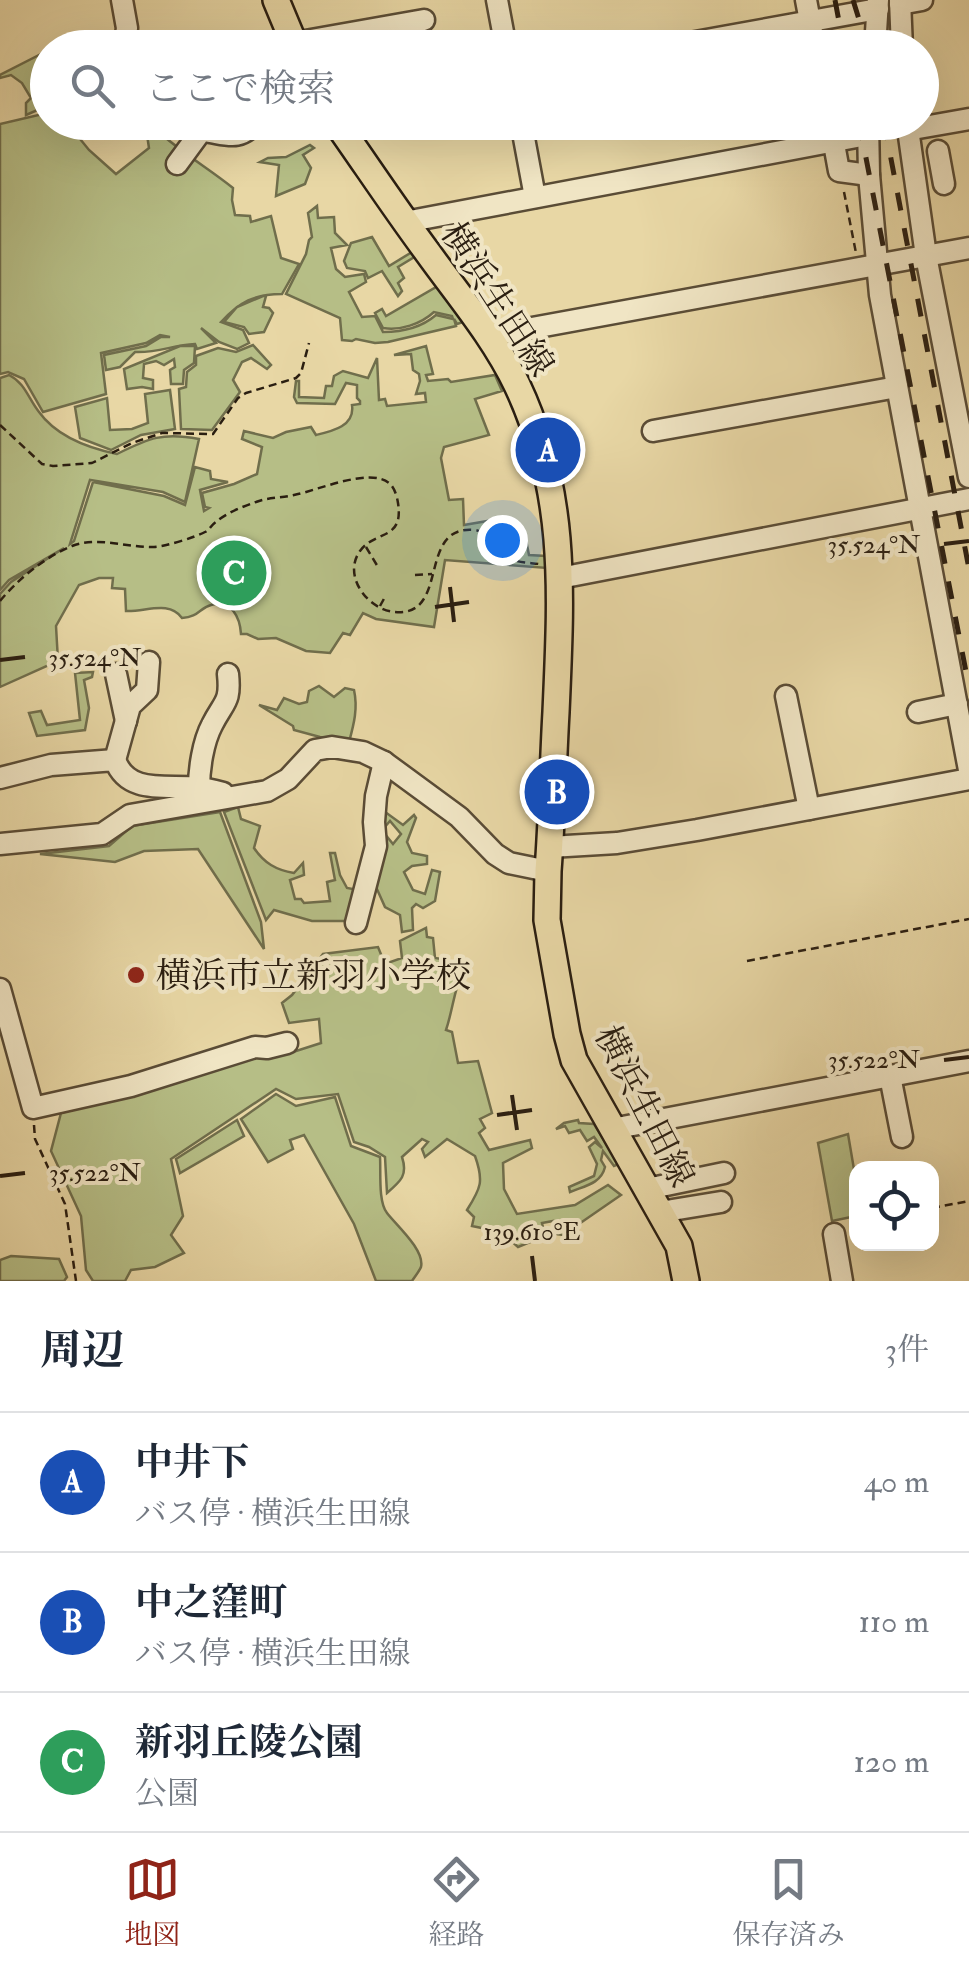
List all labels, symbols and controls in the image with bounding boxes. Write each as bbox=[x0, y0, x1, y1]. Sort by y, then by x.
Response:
search box bbox=[30, 30, 939, 140]
icon: search bbox=[65, 58, 120, 113]
text: ここで検索 bbox=[145, 65, 335, 113]
street label: 横浜生田線 bbox=[431, 214, 563, 385]
pin: A bbox=[516, 412, 580, 488]
your location bbox=[477, 515, 528, 566]
text: 35.524°N bbox=[828, 530, 921, 561]
pin: C bbox=[202, 536, 266, 610]
text: 35.524°N bbox=[49, 643, 142, 674]
pin: B bbox=[524, 754, 590, 830]
place label: 横浜市立新羽小学校 bbox=[156, 954, 471, 998]
marker: 横浜市立新羽小学校 bbox=[125, 964, 147, 986]
street label: 横浜生田線 bbox=[585, 1018, 703, 1194]
text: 35.522°N bbox=[828, 1045, 921, 1076]
text: 35.522°N bbox=[49, 1158, 142, 1189]
map controls bbox=[849, 1161, 939, 1251]
button: locate bbox=[849, 1161, 939, 1251]
text: 139.610°E bbox=[483, 1217, 581, 1248]
text: 周辺 bbox=[40, 1325, 124, 1377]
text: 3件 bbox=[885, 1330, 929, 1370]
text: 中井下 bbox=[135, 1439, 249, 1487]
text: A bbox=[62, 1462, 83, 1502]
text: 40 m bbox=[864, 1462, 929, 1502]
text: バス停 · 横浜生田線 bbox=[135, 1494, 411, 1534]
text: 中之窪町 bbox=[135, 1579, 287, 1627]
text: B bbox=[62, 1602, 83, 1642]
text: 110 m bbox=[858, 1602, 929, 1642]
text: バス停 · 横浜生田線 bbox=[135, 1634, 411, 1674]
text: 新羽丘陵公園 bbox=[135, 1719, 363, 1767]
text: C bbox=[61, 1742, 84, 1782]
text: 120 m bbox=[853, 1742, 929, 1782]
text: 公園 bbox=[135, 1774, 199, 1814]
tab: 地図 bbox=[124, 1852, 180, 1953]
tab: 経路 bbox=[428, 1852, 485, 1953]
tab: 保存済み bbox=[733, 1852, 845, 1953]

